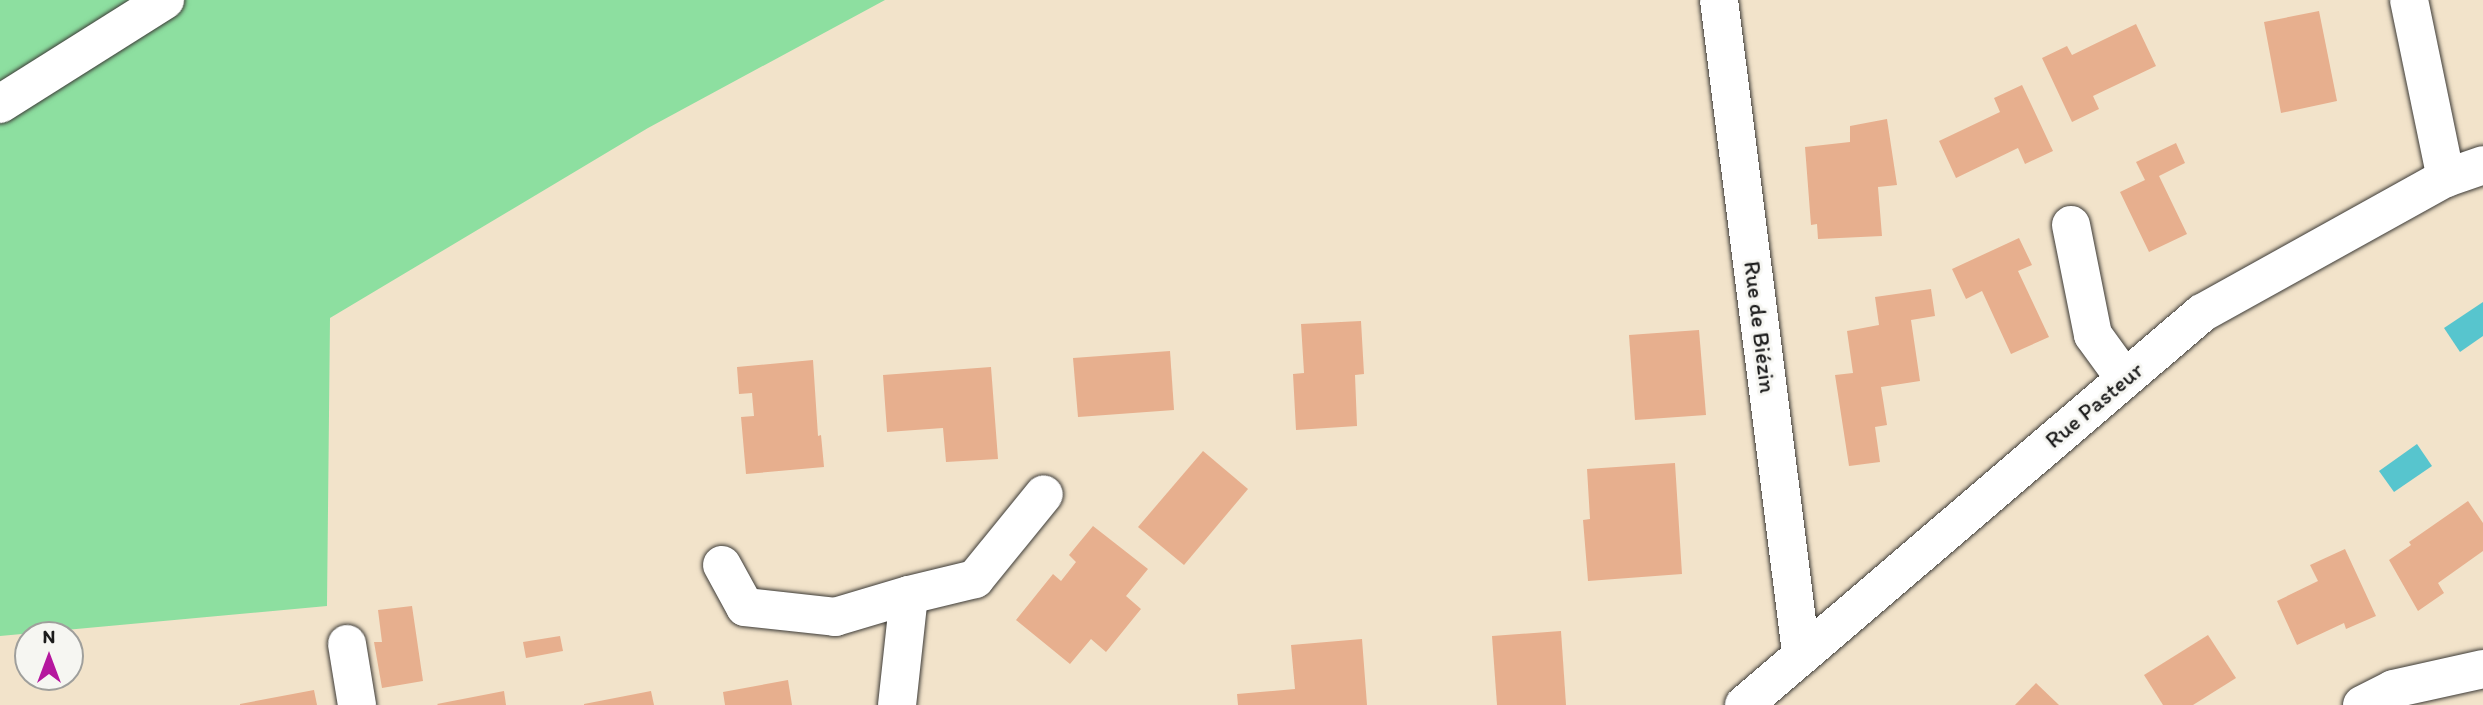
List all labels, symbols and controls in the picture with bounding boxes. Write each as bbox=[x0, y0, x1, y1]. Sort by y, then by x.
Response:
street label: Rue de Biézin bbox=[1738, 260, 1782, 394]
street label: Rue Pasteur bbox=[2040, 356, 2148, 454]
north arrow bbox=[14, 621, 84, 691]
text: N bbox=[43, 625, 55, 648]

